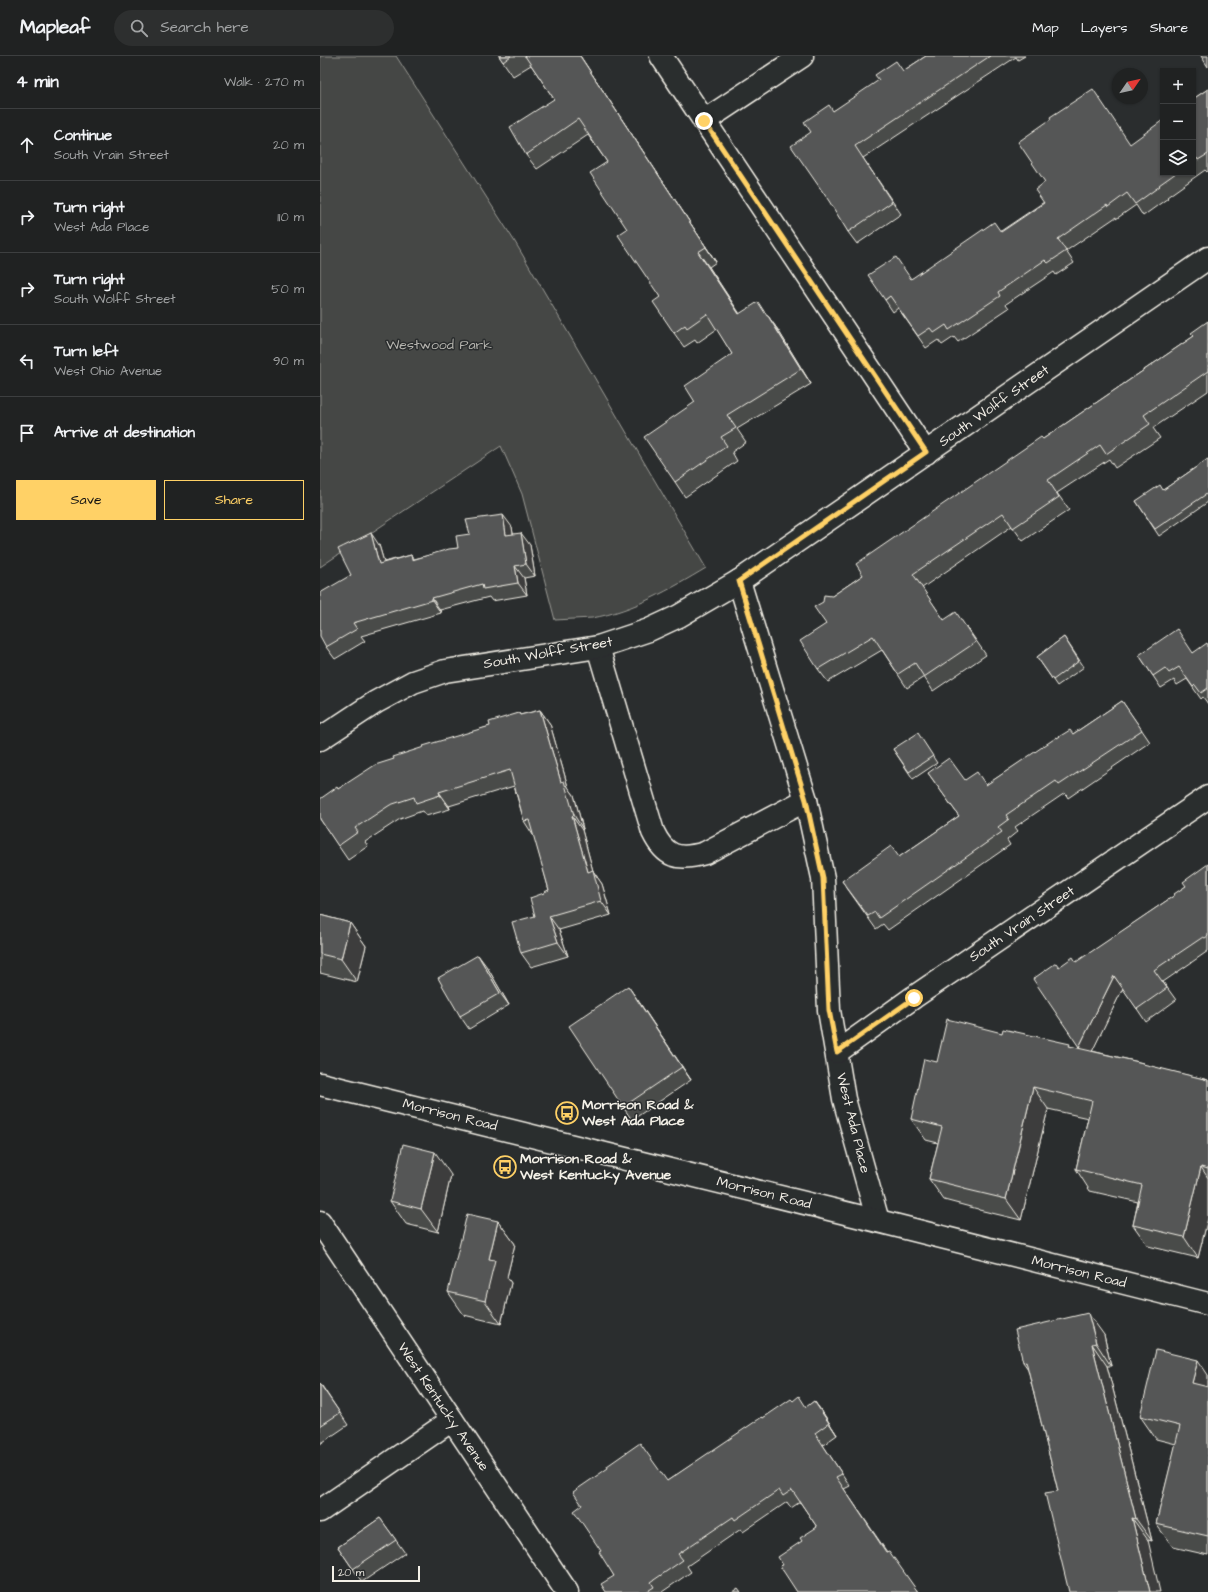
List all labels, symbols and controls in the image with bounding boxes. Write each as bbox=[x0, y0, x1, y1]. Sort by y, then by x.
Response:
search box bbox=[114, 10, 394, 46]
text: Mapleaf bbox=[20, 14, 90, 41]
icon: search bbox=[128, 17, 150, 39]
text: Search here bbox=[160, 17, 249, 38]
text: Map bbox=[1032, 18, 1059, 38]
text: Layers bbox=[1081, 18, 1128, 38]
text: Share bbox=[1150, 18, 1188, 38]
north arrow bbox=[1112, 68, 1148, 104]
map controls bbox=[1160, 68, 1196, 176]
button: + bbox=[1160, 68, 1196, 104]
text: 4 min bbox=[16, 70, 59, 94]
text: Walk · 270 m bbox=[224, 73, 304, 91]
button: − bbox=[1160, 104, 1196, 140]
route end bbox=[695, 112, 713, 130]
text: Continue bbox=[54, 125, 112, 146]
icon: ahead bbox=[16, 134, 38, 156]
text: 20 m bbox=[273, 136, 304, 154]
button: layers bbox=[1160, 140, 1196, 176]
text: South Vrain Street bbox=[54, 146, 169, 164]
text: Turn right bbox=[54, 197, 125, 218]
icon: right bbox=[16, 206, 38, 228]
text: 110 m bbox=[277, 208, 304, 226]
text: West Ada Place bbox=[54, 218, 149, 236]
text: Turn right bbox=[54, 269, 125, 290]
icon: right bbox=[16, 278, 38, 300]
text: 50 m bbox=[271, 280, 304, 298]
text: South Wolff Street bbox=[54, 290, 176, 308]
park label: Westwood Park bbox=[386, 335, 492, 355]
text: Turn left bbox=[54, 341, 118, 362]
icon: left bbox=[16, 350, 38, 372]
text: 90 m bbox=[273, 352, 304, 370]
street label: South Wolff Street bbox=[935, 360, 1054, 452]
text: West Ohio Avenue bbox=[54, 362, 162, 380]
icon: arrive bbox=[16, 422, 38, 444]
text: Arrive at destination bbox=[54, 422, 195, 443]
button: Save bbox=[16, 480, 156, 520]
button: Share bbox=[164, 480, 304, 520]
street label: South Wolff Street bbox=[482, 632, 614, 674]
street label: South Vrain Street bbox=[965, 881, 1079, 967]
route start bbox=[905, 989, 923, 1007]
street label: West Ada Place bbox=[831, 1071, 875, 1176]
street label: Morrison Road bbox=[401, 1094, 499, 1136]
place label: Morrison Road & West Ada Place bbox=[581, 1095, 694, 1131]
bus stop icon: Morrison Road & West Ada Place bbox=[554, 1100, 580, 1126]
place label: Morrison Road & West Kentucky Avenue bbox=[519, 1149, 672, 1185]
bus stop icon: Morrison Road & West Kentucky Avenue bbox=[492, 1154, 518, 1180]
street label: Morrison Road bbox=[715, 1172, 813, 1214]
street label: Morrison Road bbox=[1030, 1251, 1128, 1293]
street label: West Kentucky Avenue bbox=[392, 1339, 494, 1476]
scale bar bbox=[332, 1564, 420, 1583]
text: 20 m bbox=[338, 1565, 364, 1580]

